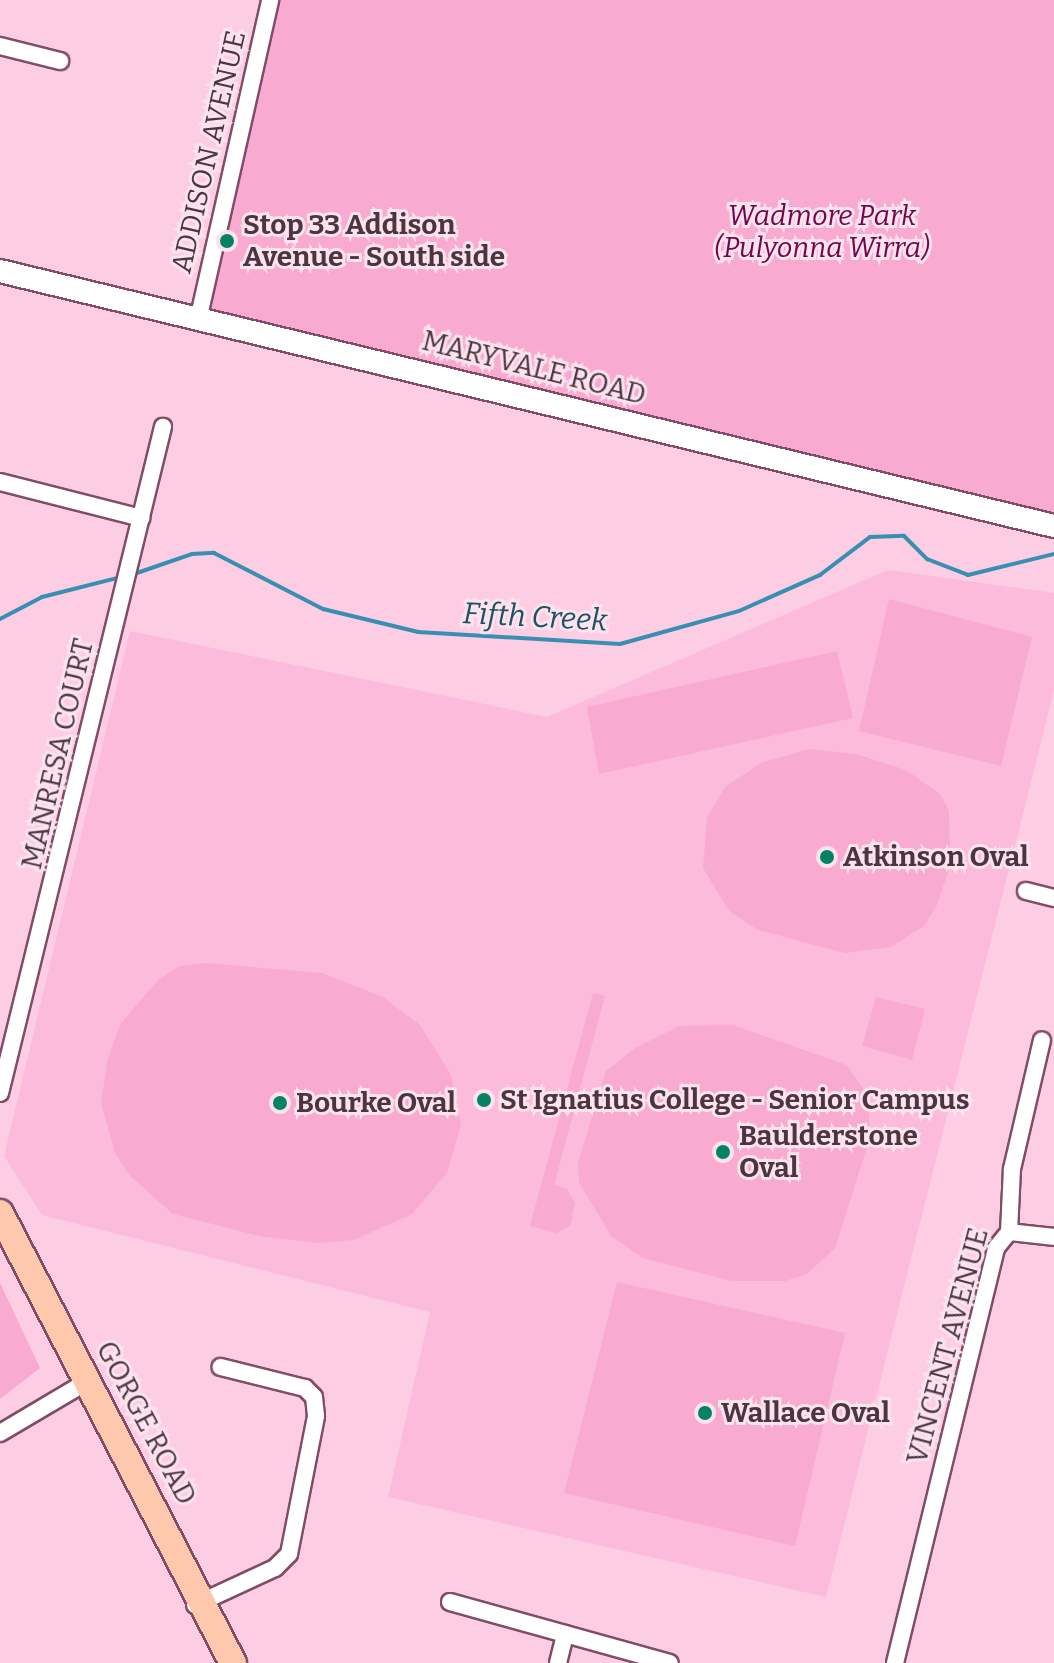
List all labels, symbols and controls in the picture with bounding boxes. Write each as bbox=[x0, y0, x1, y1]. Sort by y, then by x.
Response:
street label: ADDISON AVENUE bbox=[165, 28, 253, 276]
park label: Wadmore Park (Pulyonna Wirra) bbox=[715, 199, 929, 265]
place label: Stop 33 Addison Avenue - South side bbox=[243, 208, 505, 274]
marker: Stop 33 Addison Avenue - South side bbox=[218, 232, 236, 250]
street label: MARYVALE ROAD bbox=[419, 324, 649, 412]
water label: Fifth Creek bbox=[462, 595, 608, 639]
street label: MANRESA COURT bbox=[15, 636, 101, 872]
place label: Atkinson Oval bbox=[843, 840, 1029, 874]
marker: Atkinson Oval bbox=[818, 848, 836, 866]
place label: St Ignatius College - Senior Campus bbox=[500, 1083, 970, 1117]
place label: Bourke Oval bbox=[296, 1086, 456, 1120]
marker: St Ignatius College - Senior Campus bbox=[475, 1091, 493, 1109]
marker: Bourke Oval bbox=[271, 1094, 289, 1112]
place label: Baulderstone Oval bbox=[739, 1119, 918, 1185]
marker: Baulderstone Oval bbox=[714, 1143, 732, 1161]
street label: VINCENT AVENUE bbox=[900, 1224, 996, 1468]
street label: GORGE ROAD bbox=[89, 1336, 203, 1510]
place label: Wallace Oval bbox=[721, 1396, 890, 1430]
marker: Wallace Oval bbox=[696, 1404, 714, 1422]

